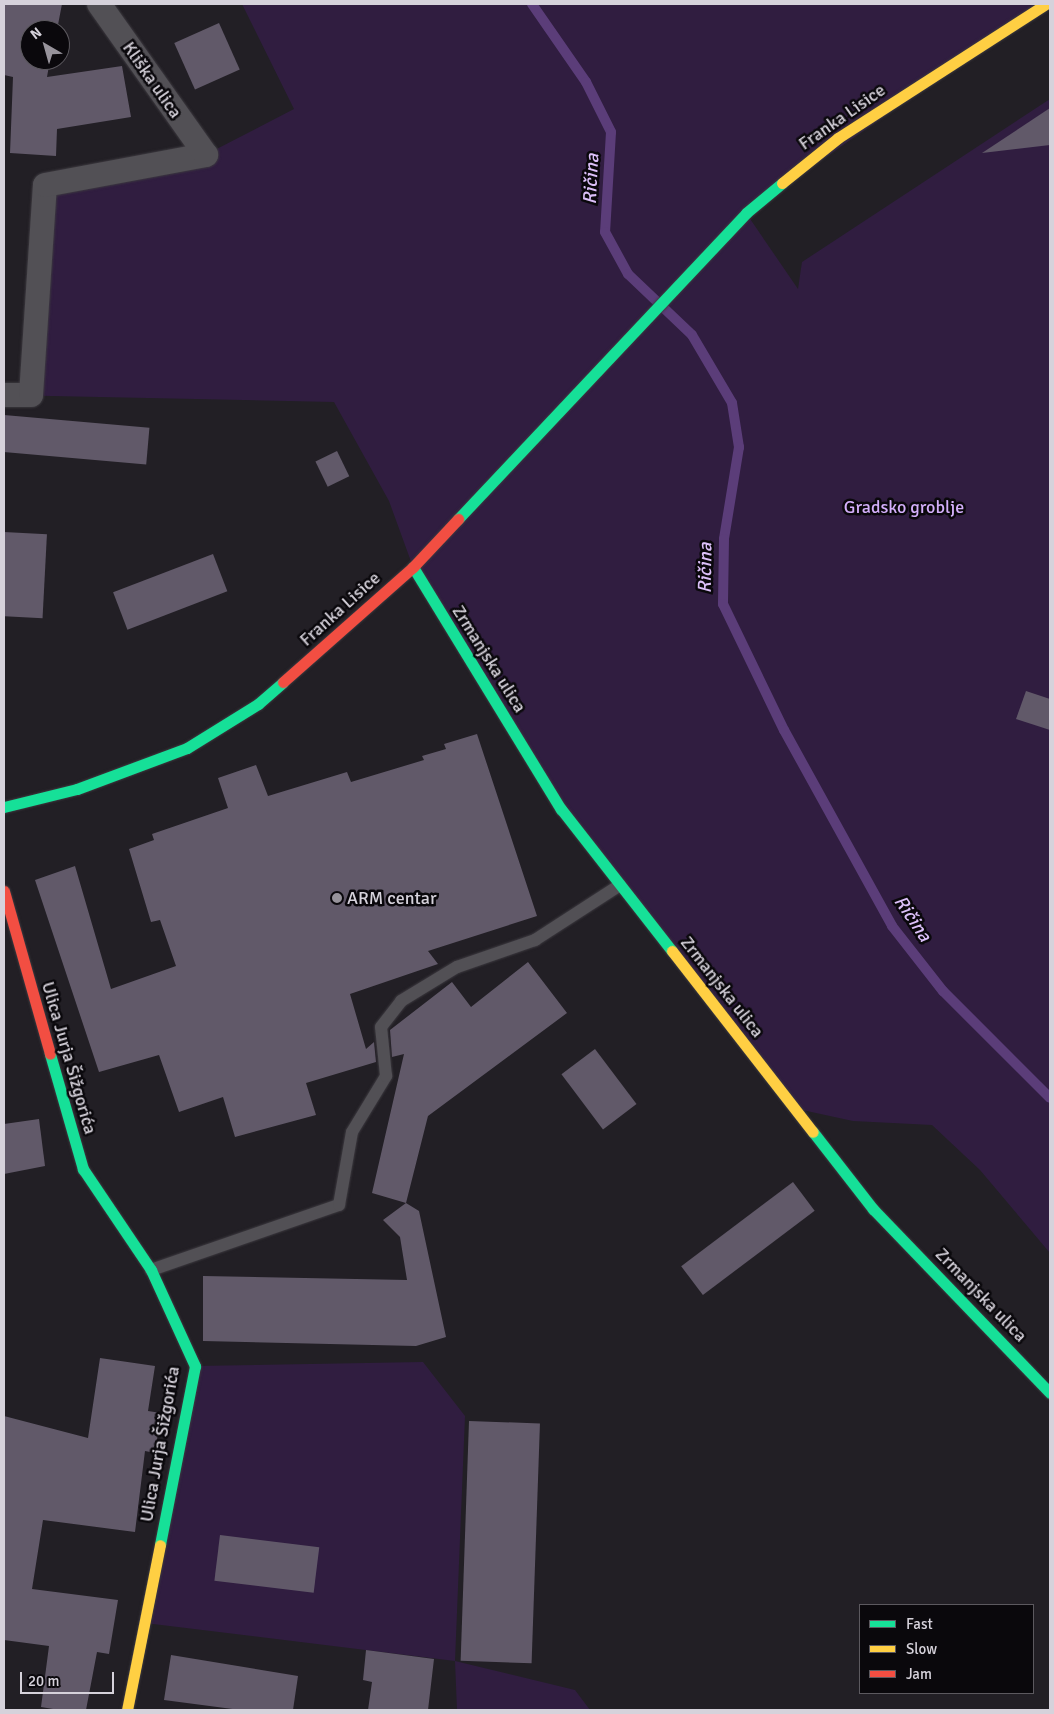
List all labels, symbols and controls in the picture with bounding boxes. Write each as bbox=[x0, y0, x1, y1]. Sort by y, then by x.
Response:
north arrow bbox=[20, 20, 70, 70]
text: N bbox=[27, 24, 45, 43]
street label: Kliška ulica bbox=[118, 38, 186, 122]
street label: Franka Lisice bbox=[795, 79, 889, 155]
water label: Ričina bbox=[579, 153, 605, 205]
park label: Gradsko groblje bbox=[844, 496, 964, 518]
water label: Ričina bbox=[694, 542, 718, 594]
street label: Franka Lisice bbox=[295, 567, 385, 651]
street label: Zrmanjska ulica bbox=[447, 601, 531, 717]
place label: ARM centar bbox=[347, 887, 437, 909]
marker: ARM centar bbox=[331, 892, 343, 904]
water label: Ričina bbox=[888, 892, 936, 946]
street label: Zrmanjska ulica bbox=[676, 932, 768, 1042]
street label: Ulica Jurja Šižgorića bbox=[37, 979, 101, 1137]
street label: Zrmanjska ulica bbox=[931, 1244, 1031, 1346]
street label: Ulica Jurja Šižgorića bbox=[136, 1364, 184, 1524]
legend bbox=[859, 1604, 1034, 1694]
text: Fast bbox=[906, 1615, 933, 1633]
text: Slow bbox=[906, 1640, 937, 1658]
scale bar bbox=[22, 1662, 116, 1694]
text: Jam bbox=[906, 1665, 932, 1683]
text: 20 m bbox=[28, 1672, 59, 1690]

